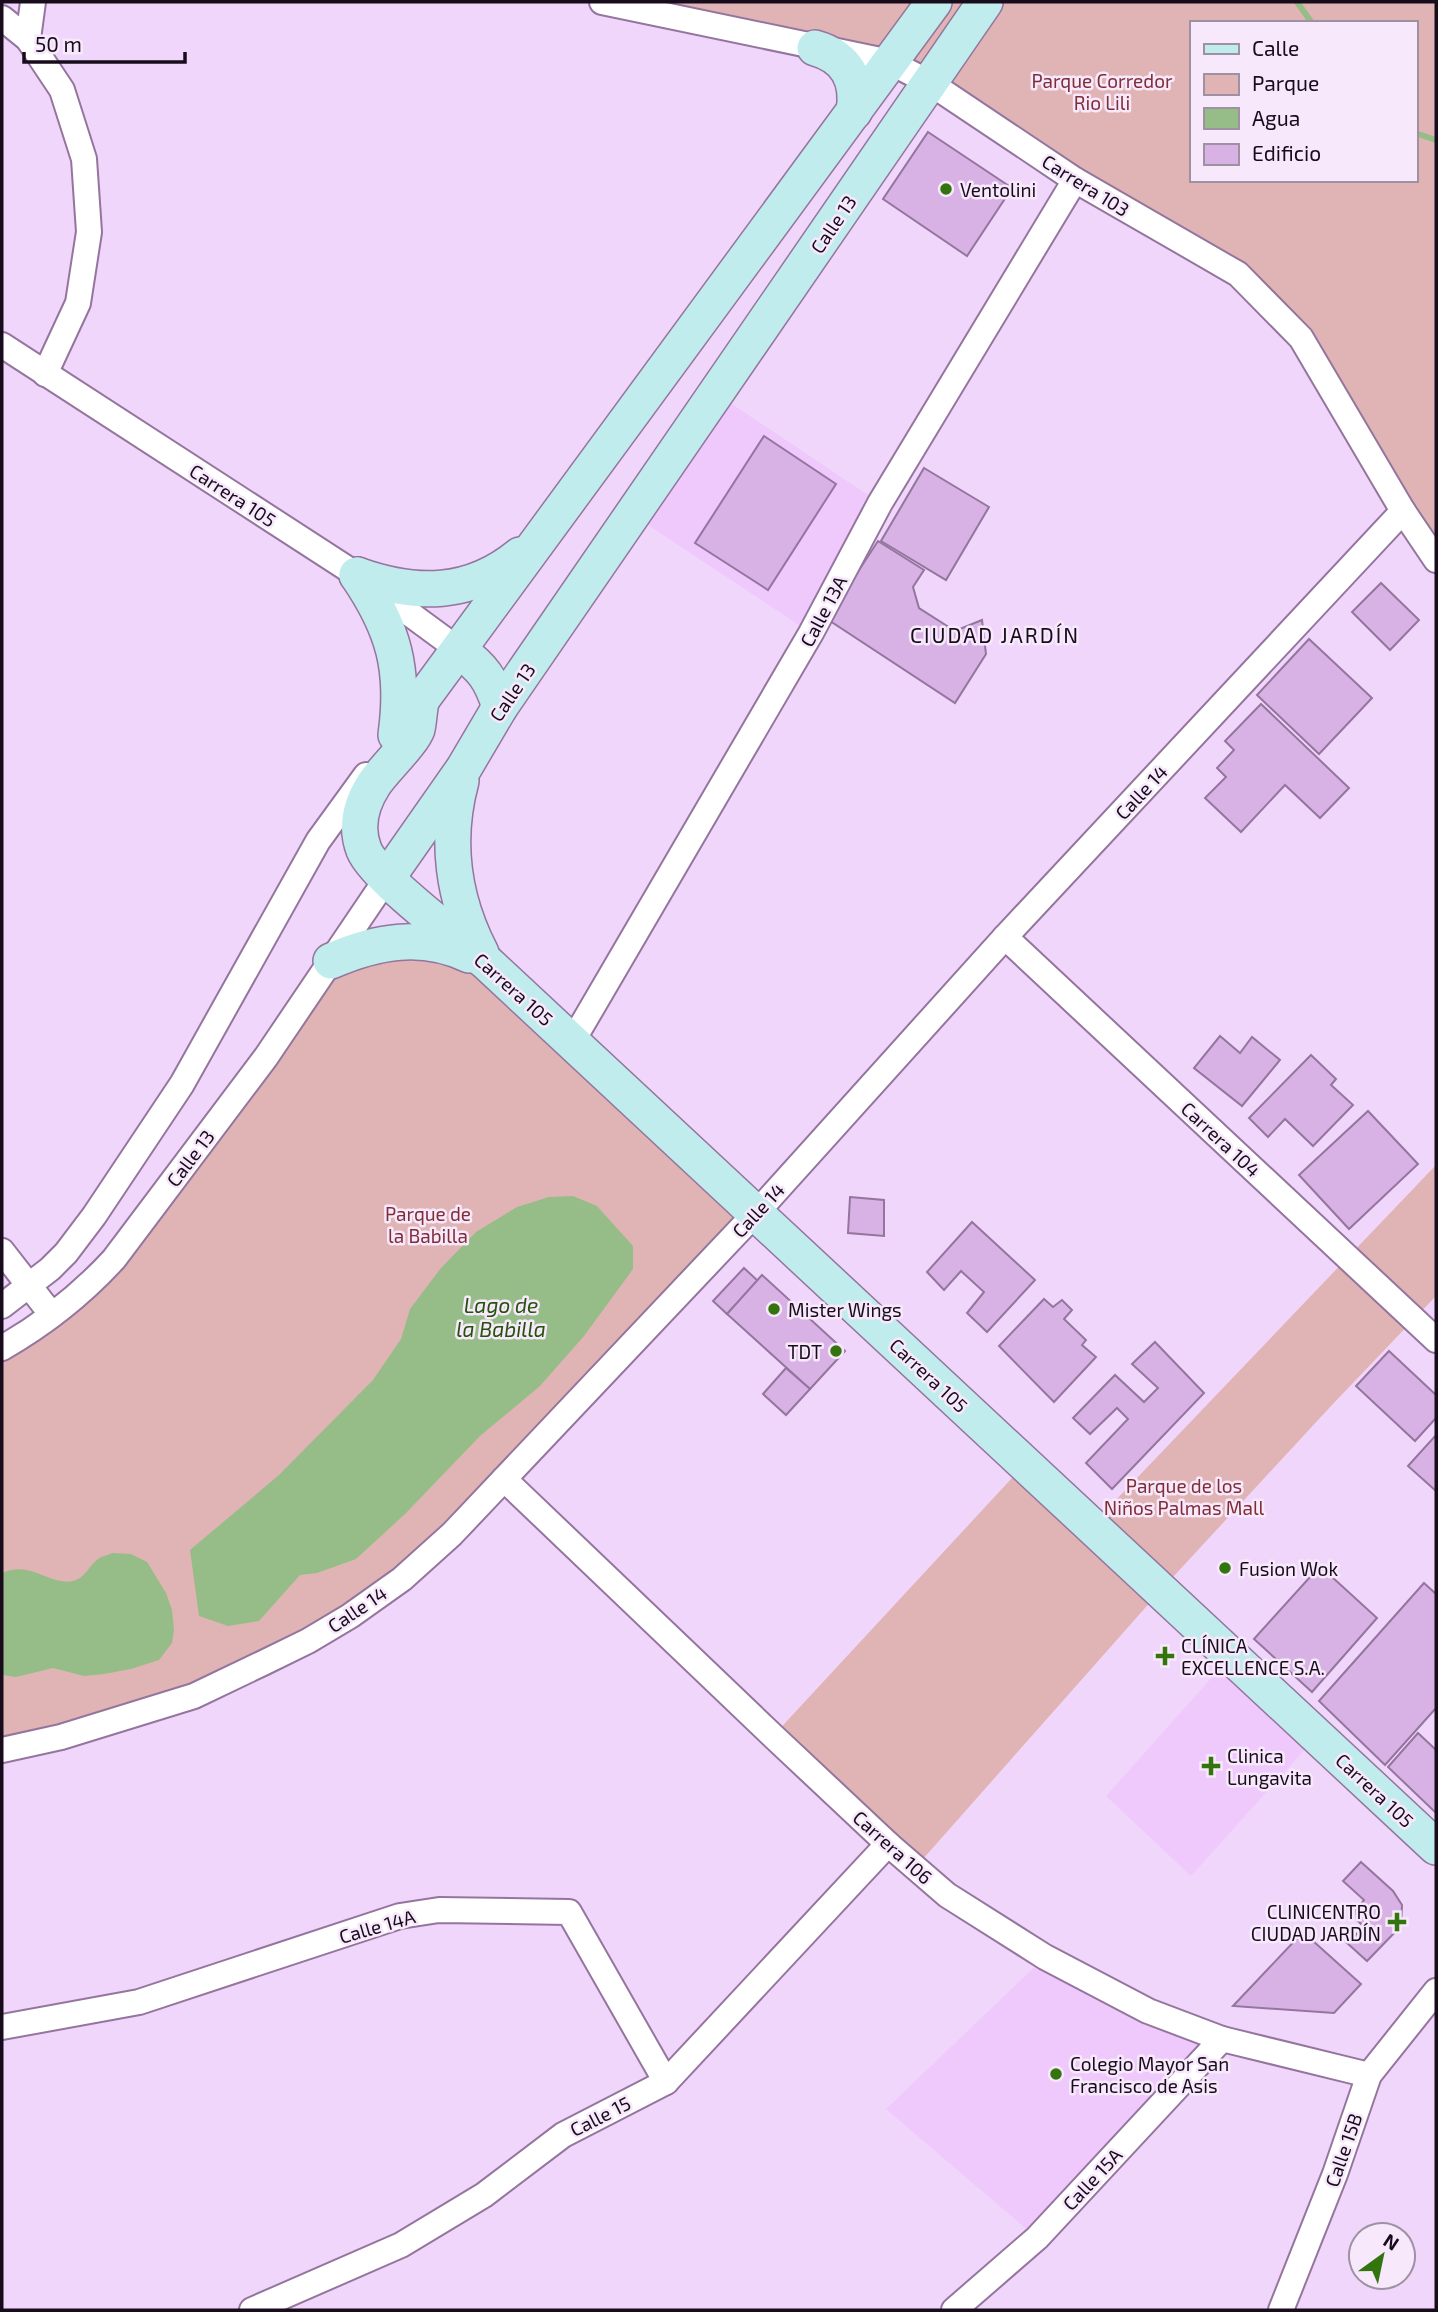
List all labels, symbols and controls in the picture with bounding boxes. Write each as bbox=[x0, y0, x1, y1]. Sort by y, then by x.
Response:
scale bar bbox=[24, 21, 186, 65]
legend bbox=[1190, 21, 1417, 182]
text: 50 m bbox=[35, 31, 82, 56]
text: Calle bbox=[1252, 35, 1299, 60]
park label: Parque Corredor Rio Lili bbox=[1031, 69, 1173, 114]
text: Parque bbox=[1252, 70, 1319, 95]
text: Agua bbox=[1252, 105, 1300, 130]
text: Edificio bbox=[1252, 140, 1321, 165]
street label: Carrera 103 bbox=[1038, 149, 1134, 221]
place label: Ventolini bbox=[960, 178, 1036, 201]
marker: Ventolini bbox=[938, 181, 954, 197]
street label: Calle 13 bbox=[805, 191, 861, 257]
street label: Carrera 105 bbox=[186, 459, 280, 531]
street label: Calle 13A bbox=[795, 571, 851, 650]
district label: CIUDAD JARDÍN bbox=[910, 622, 1080, 647]
street label: Calle 13 bbox=[484, 659, 540, 725]
street label: Calle 14 bbox=[1110, 760, 1172, 824]
street label: Carrera 105 bbox=[470, 948, 558, 1030]
street label: Carrera 104 bbox=[1177, 1097, 1265, 1181]
street label: Calle 13 bbox=[161, 1125, 219, 1191]
street label: Calle 14 bbox=[727, 1178, 789, 1242]
park label: Parque de la Babilla bbox=[385, 1202, 471, 1247]
water label: Lago de la Babilla bbox=[456, 1292, 546, 1341]
place label: Mister Wings bbox=[788, 1298, 902, 1321]
marker: Mister Wings bbox=[766, 1301, 782, 1317]
street label: Carrera 105 bbox=[885, 1333, 973, 1417]
place label: TDT bbox=[788, 1340, 822, 1363]
marker: TDT bbox=[828, 1343, 844, 1359]
park label: Parque de los Niños Palmas Mall bbox=[1104, 1474, 1265, 1519]
place label: Fusion Wok bbox=[1239, 1557, 1338, 1580]
marker: Fusion Wok bbox=[1217, 1560, 1233, 1576]
street label: Calle 14 bbox=[323, 1581, 391, 1637]
place label: CLÍNICA EXCELLENCE S.A. bbox=[1181, 1634, 1325, 1679]
marker: CLÍNICA EXCELLENCE S.A. bbox=[1155, 1646, 1175, 1666]
place label: Clinica Lungavita bbox=[1227, 1744, 1312, 1789]
street label: Carrera 105 bbox=[1331, 1748, 1419, 1832]
marker: Clinica Lungavita bbox=[1201, 1756, 1221, 1776]
street label: Carrera 106 bbox=[849, 1805, 937, 1889]
place label: CLINICENTRO CIUDAD JARDÍN bbox=[1251, 1900, 1381, 1945]
street label: Calle 14A bbox=[336, 1904, 418, 1948]
marker: CLINICENTRO CIUDAD JARDÍN bbox=[1387, 1912, 1407, 1932]
place label: Colegio Mayor San Francisco de Asis bbox=[1070, 2052, 1229, 2097]
marker: Colegio Mayor San Francisco de Asis bbox=[1048, 2066, 1064, 2082]
street label: Calle 15 bbox=[566, 2091, 634, 2141]
street label: Calle 15B bbox=[1320, 2110, 1366, 2190]
street label: Calle 15A bbox=[1057, 2143, 1127, 2215]
north arrow bbox=[1347, 2221, 1417, 2291]
text: N bbox=[1380, 2228, 1404, 2255]

